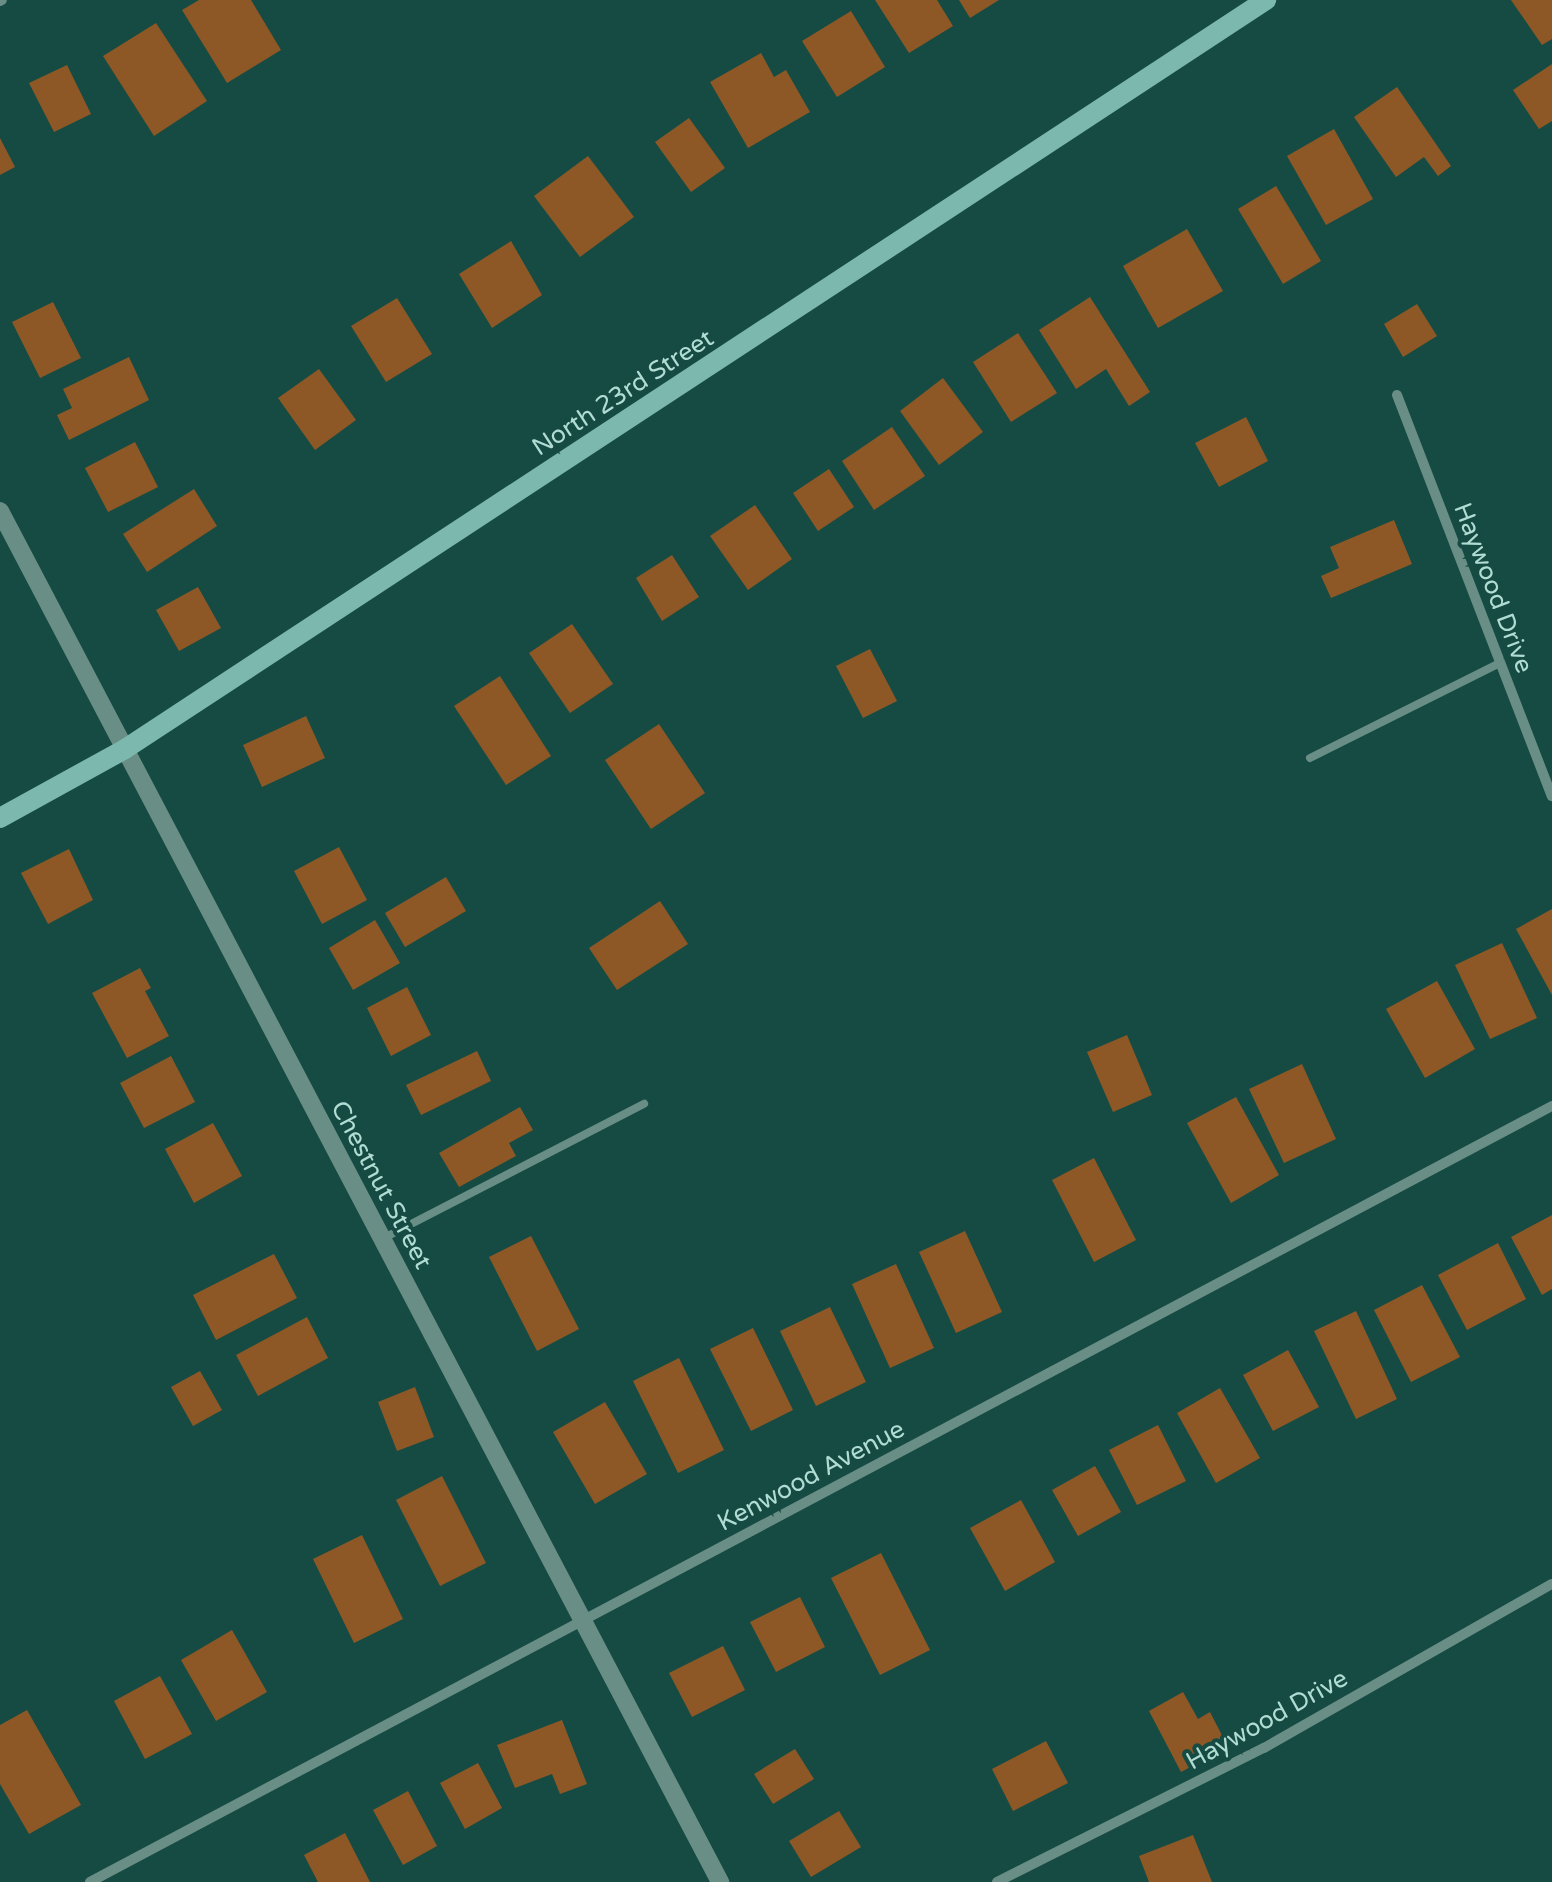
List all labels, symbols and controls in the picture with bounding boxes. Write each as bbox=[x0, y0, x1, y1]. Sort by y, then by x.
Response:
street label: North 23rd Street bbox=[527, 323, 719, 463]
street label: Haywood Drive bbox=[1447, 499, 1539, 677]
street label: Chestnut Street bbox=[324, 1096, 438, 1274]
street label: Kenwood Avenue bbox=[712, 1414, 910, 1538]
street label: Haywood Drive bbox=[1181, 1663, 1353, 1777]

